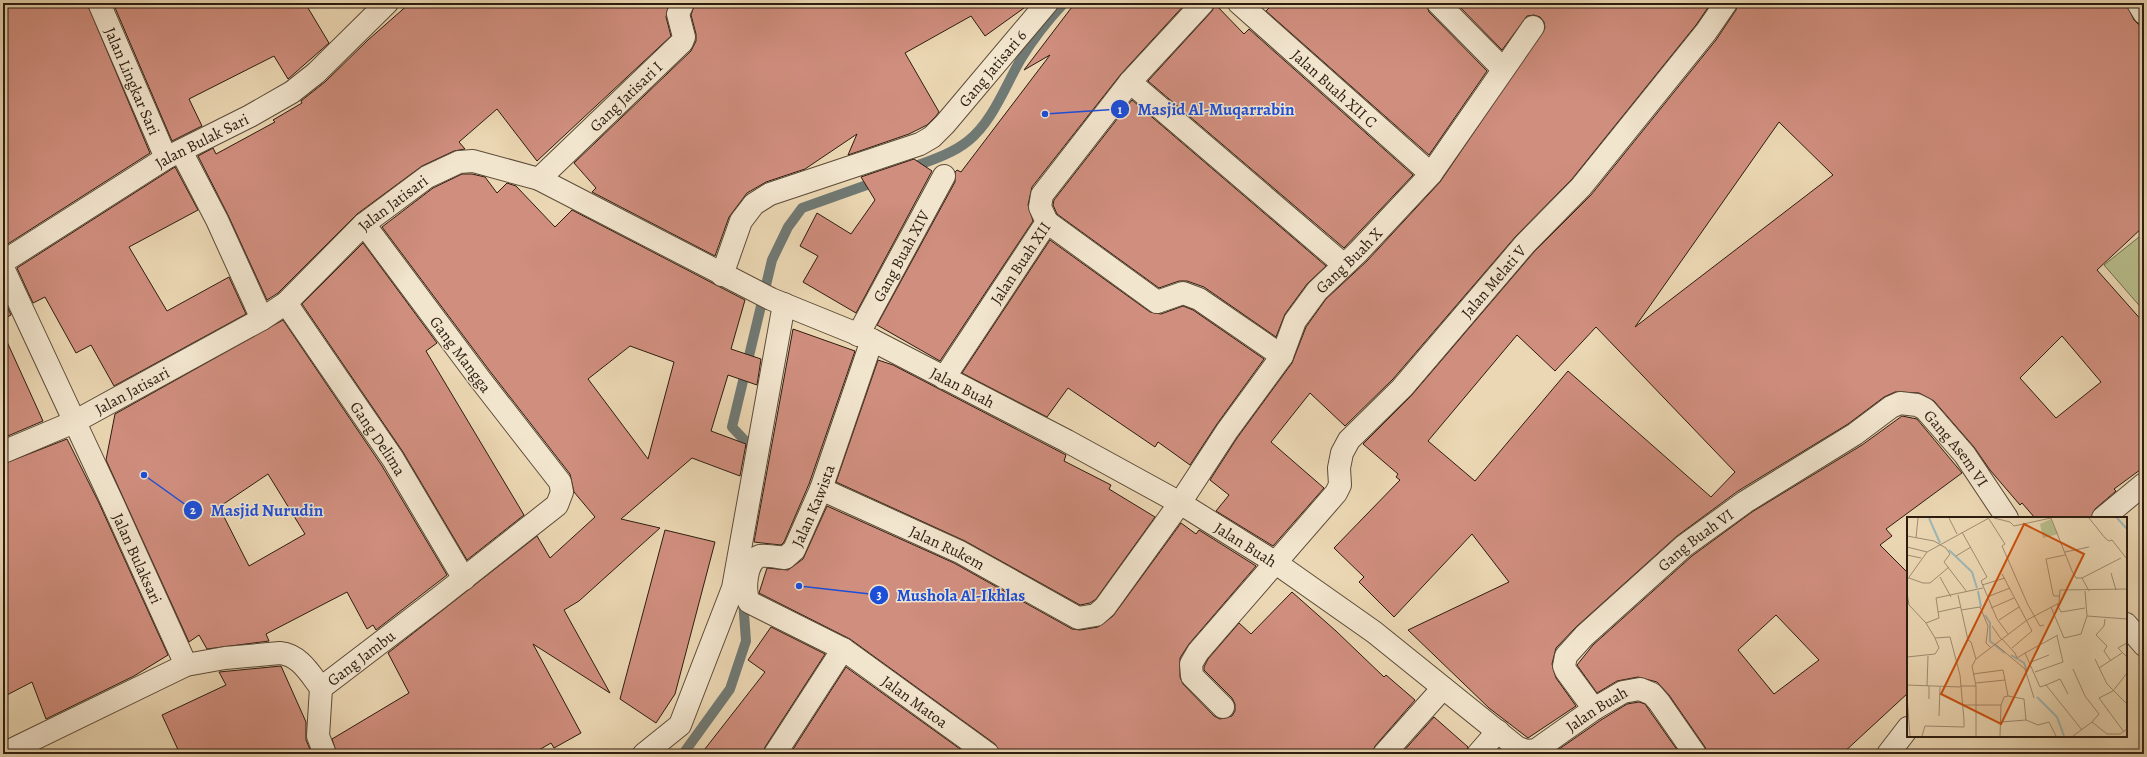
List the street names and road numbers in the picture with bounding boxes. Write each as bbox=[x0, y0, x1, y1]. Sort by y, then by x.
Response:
street label: Jalan Lingkar Sari bbox=[99, 24, 165, 139]
street label: Gang Jatisari 6 bbox=[954, 25, 1032, 112]
street label: Jalan Buah XII C bbox=[1286, 45, 1382, 133]
street label: Gang Jatisari I bbox=[585, 56, 668, 137]
street label: Jalan Bulak Sari bbox=[151, 108, 253, 174]
street label: Jalan Jatisari bbox=[353, 170, 433, 236]
street label: Gang Buah XIV bbox=[868, 206, 936, 306]
street label: Jalan Buah XII bbox=[986, 218, 1056, 309]
street label: Gang Buah X bbox=[1311, 223, 1388, 299]
street label: Jalan Melati V bbox=[1456, 240, 1532, 323]
street label: Gang Mangga bbox=[424, 312, 497, 398]
street label: Jalan Jatisari bbox=[91, 362, 174, 421]
street label: Jalan Buah bbox=[926, 362, 999, 414]
street label: Gang Delima bbox=[345, 397, 411, 481]
street label: Gang Asem VI bbox=[1918, 405, 1993, 491]
street label: Jalan Kawista bbox=[787, 461, 841, 551]
street label: Gang Buah VI bbox=[1653, 504, 1738, 577]
street label: Jalan Bulaksari bbox=[107, 510, 167, 608]
street label: Jalan Buah bbox=[1210, 517, 1281, 573]
street label: Jalan Rukem bbox=[905, 520, 989, 576]
street label: Gang Jambu bbox=[323, 625, 400, 692]
street label: Jalan Matoa bbox=[877, 670, 953, 734]
street label: Jalan Buah bbox=[1561, 681, 1632, 738]

